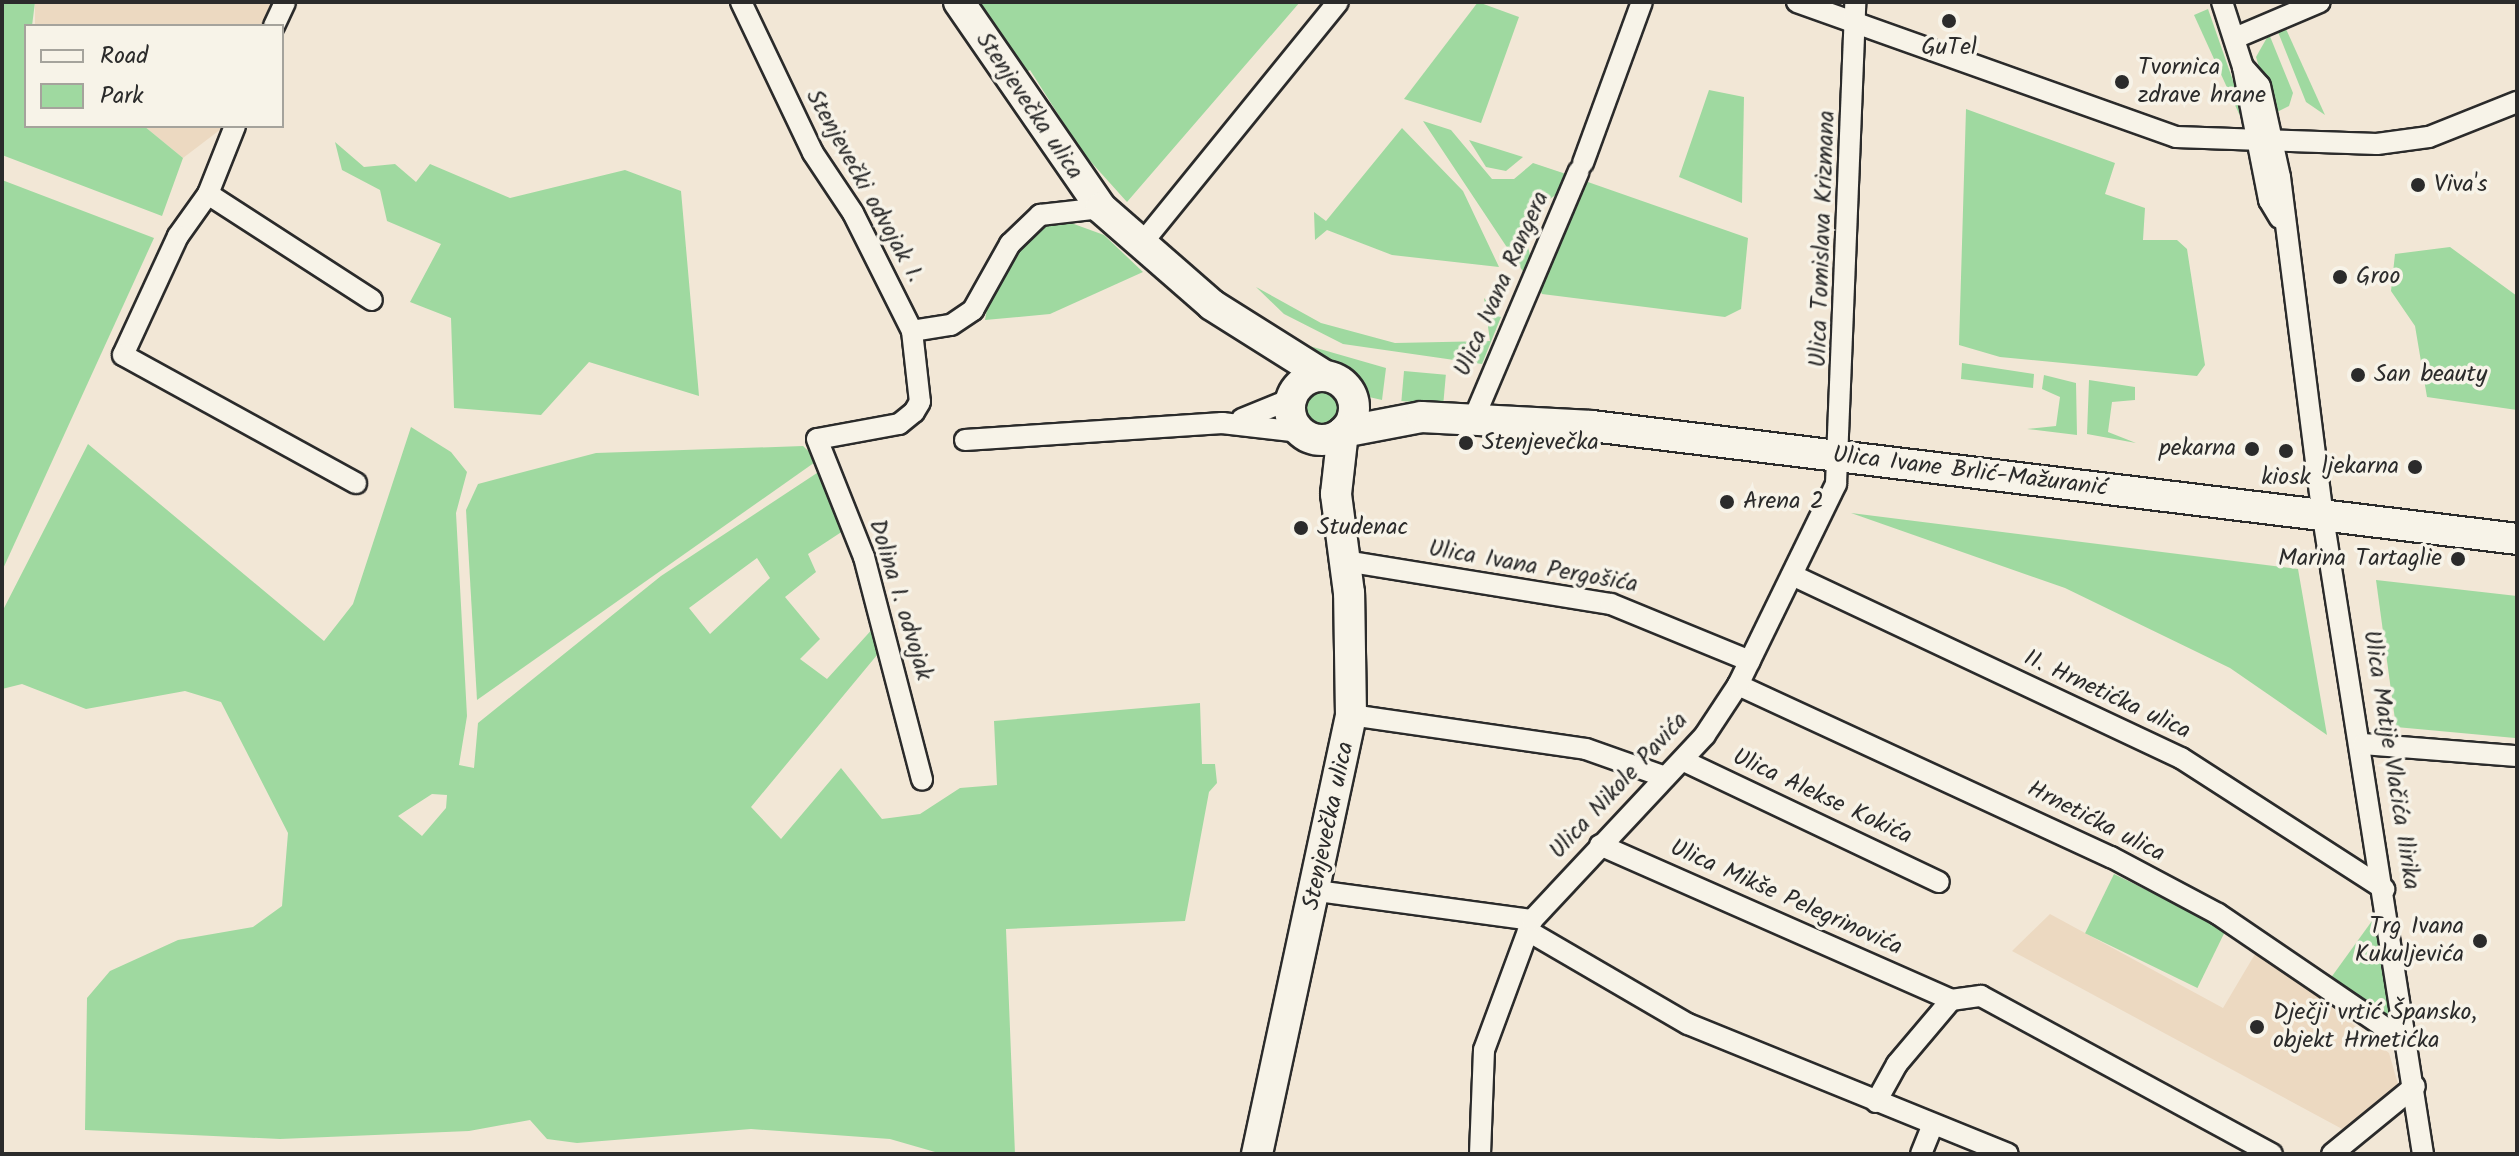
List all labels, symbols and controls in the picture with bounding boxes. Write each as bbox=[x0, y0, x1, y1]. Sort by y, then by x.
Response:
marker: GuTel bbox=[1940, 12, 1958, 30]
legend bbox=[24, 24, 284, 128]
street label: Stenjevečka ulica bbox=[969, 27, 1089, 185]
place label: GuTel bbox=[1921, 34, 1977, 62]
text: Road bbox=[100, 37, 148, 76]
place label: Tvornica zdrave hrane bbox=[2138, 54, 2266, 110]
marker: Tvornica zdrave hrane bbox=[2113, 73, 2131, 91]
text: Park bbox=[100, 77, 144, 116]
street label: Stenjevečki odvojak I. bbox=[799, 85, 929, 287]
street label: Ulica Tomislava Krizmana bbox=[1804, 110, 1842, 368]
place label: Viva's bbox=[2434, 171, 2488, 199]
marker: Viva's bbox=[2409, 176, 2427, 194]
street label: Ulica Ivana Rangera bbox=[1448, 187, 1556, 381]
place label: Groo bbox=[2356, 263, 2400, 291]
marker: Groo bbox=[2331, 268, 2349, 286]
place label: San beauty bbox=[2374, 361, 2487, 389]
marker: San beauty bbox=[2349, 366, 2367, 384]
place label: Stenjevečka bbox=[1482, 429, 1599, 457]
marker: Stenjevečka bbox=[1457, 434, 1475, 452]
place label: pekarna bbox=[2159, 435, 2236, 463]
marker: pekarna bbox=[2243, 440, 2261, 458]
street label: Ulica Ivane Brlić-Mažuranić bbox=[1831, 441, 2109, 503]
marker: kiosk bbox=[2277, 442, 2295, 460]
place label: ljekarna bbox=[2322, 453, 2399, 481]
marker: ljekarna bbox=[2406, 458, 2424, 476]
place label: kiosk bbox=[2261, 464, 2311, 492]
place label: Arena 2 bbox=[1743, 488, 1824, 516]
marker: Arena 2 bbox=[1718, 493, 1736, 511]
place label: Studenac bbox=[1317, 514, 1408, 542]
street label: Dolina I. odvojak bbox=[862, 516, 938, 684]
marker: Studenac bbox=[1292, 519, 1310, 537]
street label: Ulica Ivana Pergošića bbox=[1426, 534, 1640, 600]
place label: Marina Tartaglie bbox=[2278, 545, 2442, 573]
marker: Marina Tartaglie bbox=[2449, 550, 2467, 568]
street label: Ulica Matije Vlačića Ilirika bbox=[2356, 628, 2426, 892]
street label: II. Hrnetićka ulica bbox=[2019, 644, 2195, 746]
street label: Ulica Nikole Pavića bbox=[1544, 707, 1694, 865]
street label: Stenjevečka ulica bbox=[1297, 739, 1361, 913]
street label: Ulica Alekse Kokića bbox=[1728, 743, 1916, 851]
street label: Hrnetićka ulica bbox=[2022, 775, 2170, 869]
street label: Ulica Mikše Pelegrinovića bbox=[1665, 834, 1907, 962]
place label: Trg Ivana Kukuljevića bbox=[2355, 913, 2464, 969]
marker: Trg Ivana Kukuljevića bbox=[2471, 932, 2489, 950]
place label: Dječji vrtić Špansko, objekt Hrnetićka bbox=[2273, 999, 2477, 1055]
marker: Dječji vrtić Špansko, objekt Hrnetićka bbox=[2248, 1018, 2266, 1036]

